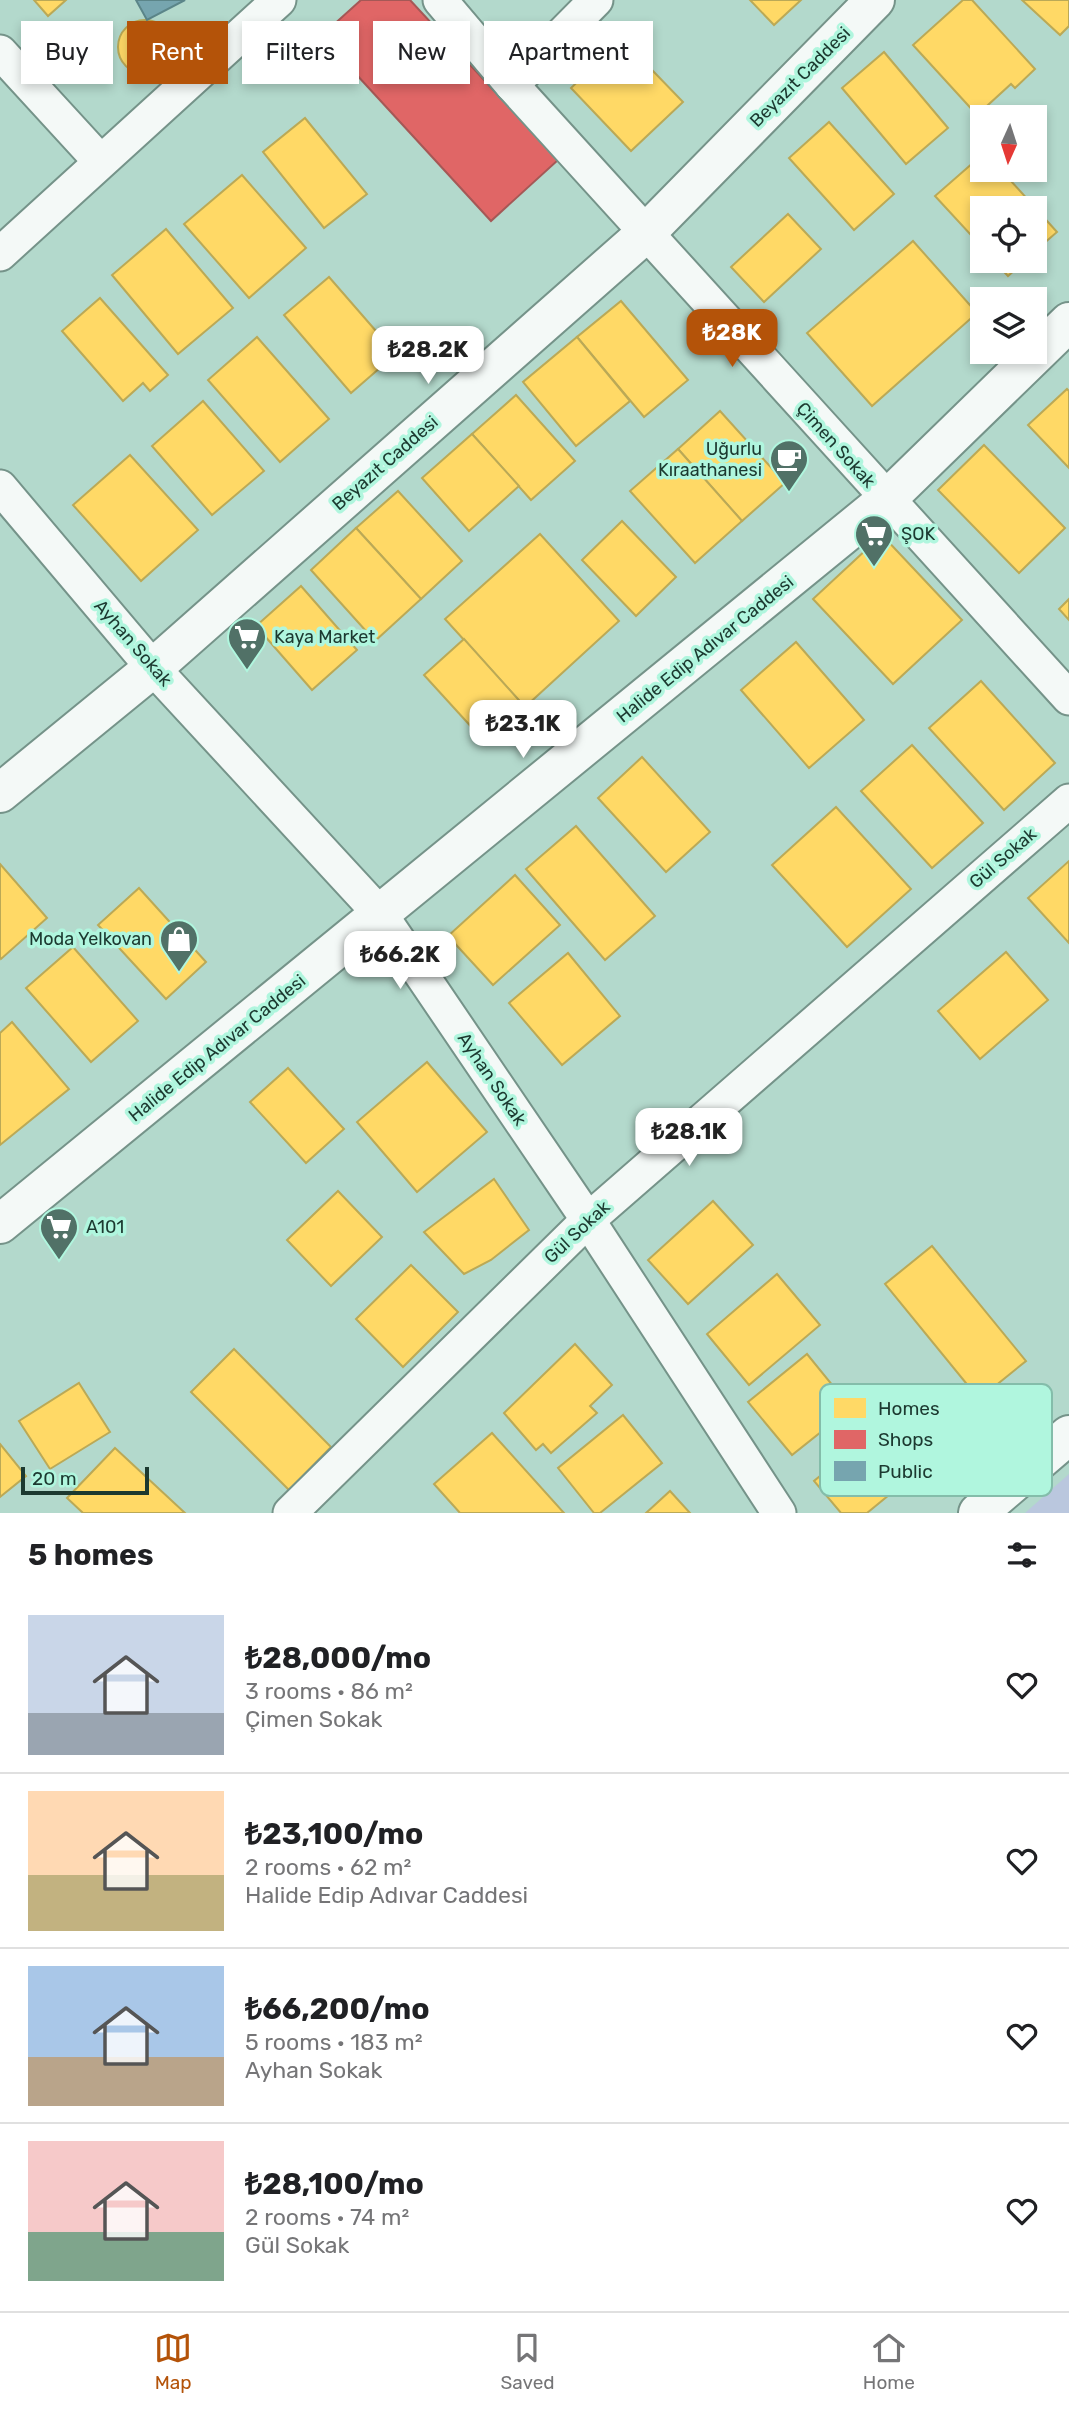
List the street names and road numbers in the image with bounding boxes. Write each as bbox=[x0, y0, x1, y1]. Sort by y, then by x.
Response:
street label: Beyazıt Caddesi bbox=[745, 22, 855, 132]
street label: Çimen Sokak bbox=[792, 398, 881, 493]
street label: Beyazıt Caddesi bbox=[328, 411, 442, 515]
street label: Halide Edip Adıvar Caddesi bbox=[612, 571, 798, 727]
street label: Ayhan Sokak bbox=[89, 595, 177, 691]
street label: Gül Sokak bbox=[965, 822, 1042, 893]
street label: Halide Edip Adıvar Caddesi bbox=[124, 970, 310, 1126]
street label: Ayhan Sokak bbox=[453, 1028, 532, 1130]
street label: Gül Sokak bbox=[540, 1196, 615, 1268]

